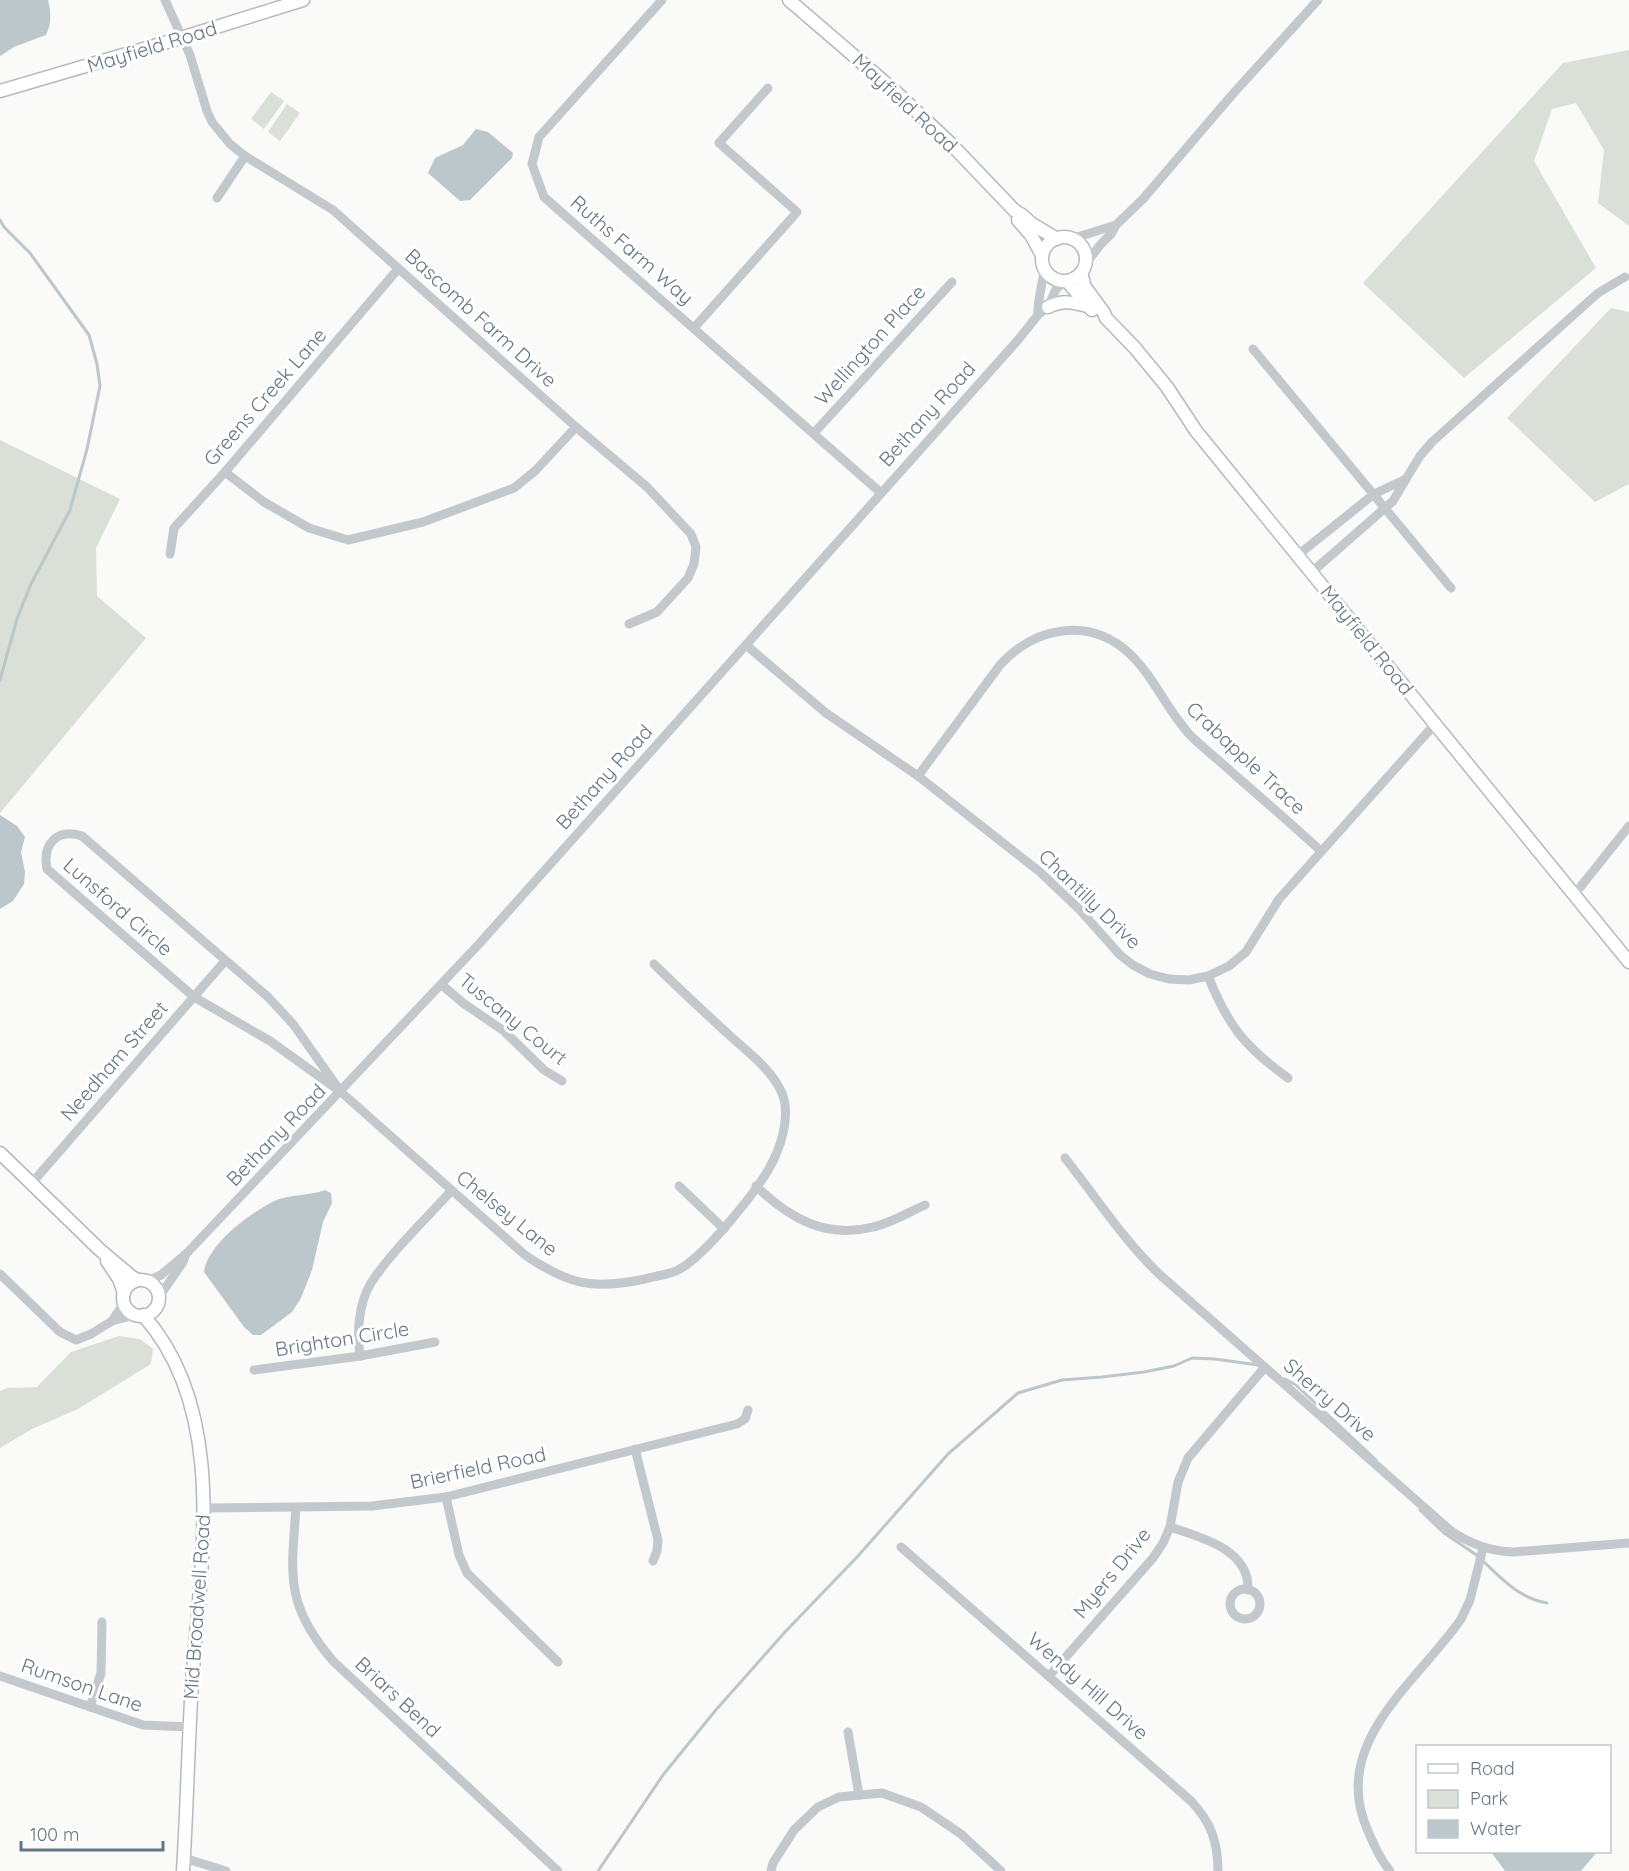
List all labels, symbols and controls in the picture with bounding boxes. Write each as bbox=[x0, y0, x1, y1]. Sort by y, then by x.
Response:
street label: Mayfield Road bbox=[84, 15, 220, 78]
street label: Mayfield Road bbox=[848, 48, 963, 158]
street label: Ruths Farm Way bbox=[566, 189, 699, 310]
street label: Bascomb Farm Drive bbox=[400, 243, 562, 392]
street label: Wellington Place bbox=[809, 279, 930, 410]
street label: Greens Creek Lane bbox=[198, 322, 331, 471]
street label: Bethany Road bbox=[873, 356, 980, 471]
street label: Mayfield Road bbox=[1315, 580, 1419, 700]
street label: Crabapple Trace bbox=[1181, 696, 1311, 819]
street label: Bethany Road bbox=[550, 719, 657, 834]
street label: Chantilly Drive bbox=[1034, 843, 1147, 954]
street label: Lunsford Circle bbox=[58, 852, 178, 961]
street label: Tuscany Court bbox=[454, 967, 573, 1070]
street label: Needham Street bbox=[55, 995, 173, 1126]
street label: Bethany Road bbox=[221, 1078, 331, 1191]
street label: Chelsey Lane bbox=[452, 1164, 563, 1261]
street label: Brighton Circle bbox=[273, 1316, 411, 1361]
street label: Sherry Drive bbox=[1279, 1353, 1382, 1447]
street label: Brierfield Road bbox=[408, 1441, 548, 1494]
street label: Mid Broadwell Road bbox=[178, 1514, 215, 1700]
street label: Myers Drive bbox=[1067, 1522, 1156, 1623]
street label: Wendy Hill Drive bbox=[1023, 1626, 1154, 1745]
street label: Briars Bend bbox=[350, 1651, 446, 1742]
street label: Rumson Lane bbox=[18, 1652, 146, 1717]
legend bbox=[1416, 1745, 1611, 1853]
text: Road bbox=[1470, 1757, 1515, 1780]
text: Park bbox=[1470, 1787, 1508, 1810]
scale bar bbox=[21, 1814, 164, 1852]
text: Water bbox=[1470, 1817, 1521, 1840]
text: 100 m bbox=[30, 1823, 79, 1846]

